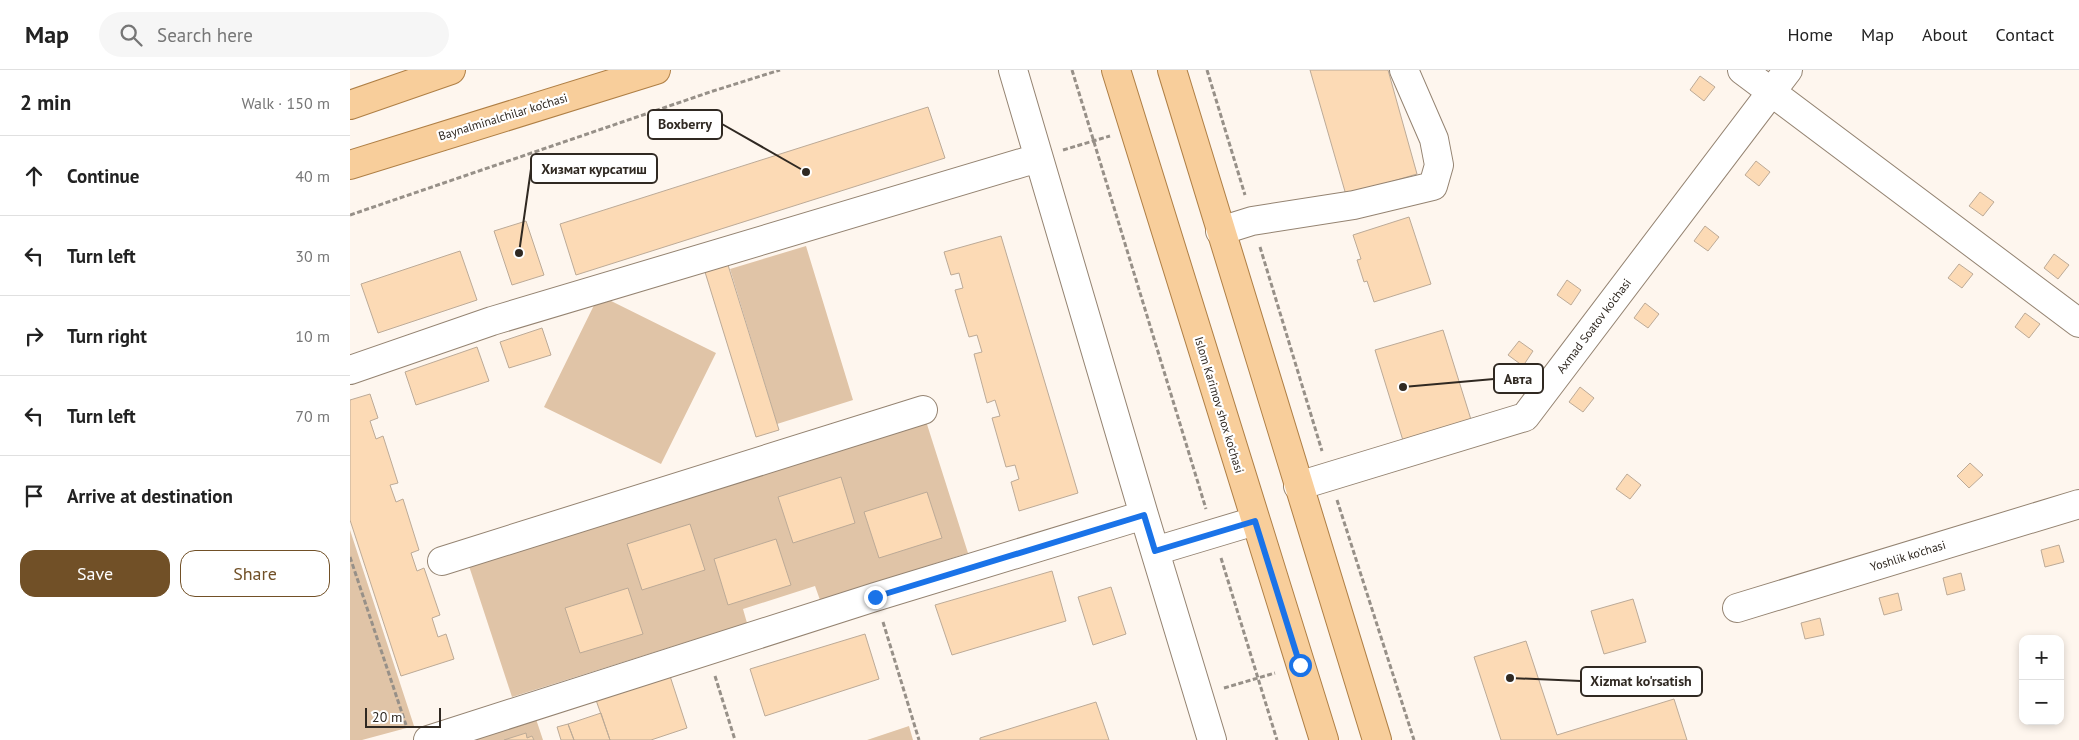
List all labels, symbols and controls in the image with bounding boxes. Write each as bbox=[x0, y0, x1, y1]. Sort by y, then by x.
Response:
search box bbox=[99, 12, 449, 57]
text: Map bbox=[25, 19, 69, 50]
icon: search bbox=[117, 21, 145, 49]
text: Search here bbox=[157, 23, 253, 47]
text: Home bbox=[1787, 23, 1833, 46]
text: Map bbox=[1861, 23, 1894, 46]
text: About bbox=[1922, 23, 1968, 46]
text: Contact bbox=[1996, 23, 2054, 46]
text: 2 min bbox=[20, 89, 71, 116]
street label: Baynalminalchilar ko’chasi bbox=[436, 90, 569, 143]
text: Walk · 150 m bbox=[241, 93, 330, 113]
callout: Boxberry bbox=[648, 110, 722, 139]
text: Boxberry bbox=[658, 115, 712, 133]
callout: Хизмат курсатиш bbox=[531, 154, 657, 183]
text: Хизмат курсатиш bbox=[541, 160, 647, 178]
icon: ahead bbox=[20, 162, 48, 190]
text: Continue bbox=[67, 164, 139, 188]
text: 40 m bbox=[295, 166, 330, 186]
icon: left bbox=[20, 242, 48, 270]
text: Turn left bbox=[67, 244, 136, 268]
text: 30 m bbox=[295, 246, 330, 266]
street label: Axmad Soatov ko'chasi bbox=[1553, 275, 1634, 376]
icon: right bbox=[20, 322, 48, 350]
text: Turn right bbox=[67, 324, 147, 348]
text: 10 m bbox=[295, 326, 330, 346]
street label: Islom Karimov shox ko'chasi bbox=[1192, 335, 1247, 475]
callout: Авта bbox=[1494, 364, 1543, 393]
text: Авта bbox=[1504, 370, 1532, 388]
icon: left bbox=[20, 402, 48, 430]
text: Turn left bbox=[67, 404, 136, 428]
text: 70 m bbox=[295, 406, 330, 426]
icon: arrive bbox=[20, 482, 48, 510]
text: Arrive at destination bbox=[67, 484, 233, 508]
street label: Yoshlik ko'chasi bbox=[1868, 537, 1947, 574]
button: Save bbox=[20, 550, 170, 597]
button: Share bbox=[180, 550, 330, 597]
route end bbox=[864, 586, 887, 609]
map controls bbox=[2019, 635, 2064, 725]
button: + bbox=[2019, 635, 2064, 680]
route start bbox=[1289, 654, 1312, 677]
callout: Xizmat ko'rsatish bbox=[1581, 667, 1702, 696]
text: Xizmat ko'rsatish bbox=[1590, 672, 1692, 690]
button: − bbox=[2019, 680, 2064, 725]
scale bar bbox=[365, 705, 441, 728]
text: 20 m bbox=[372, 708, 402, 726]

